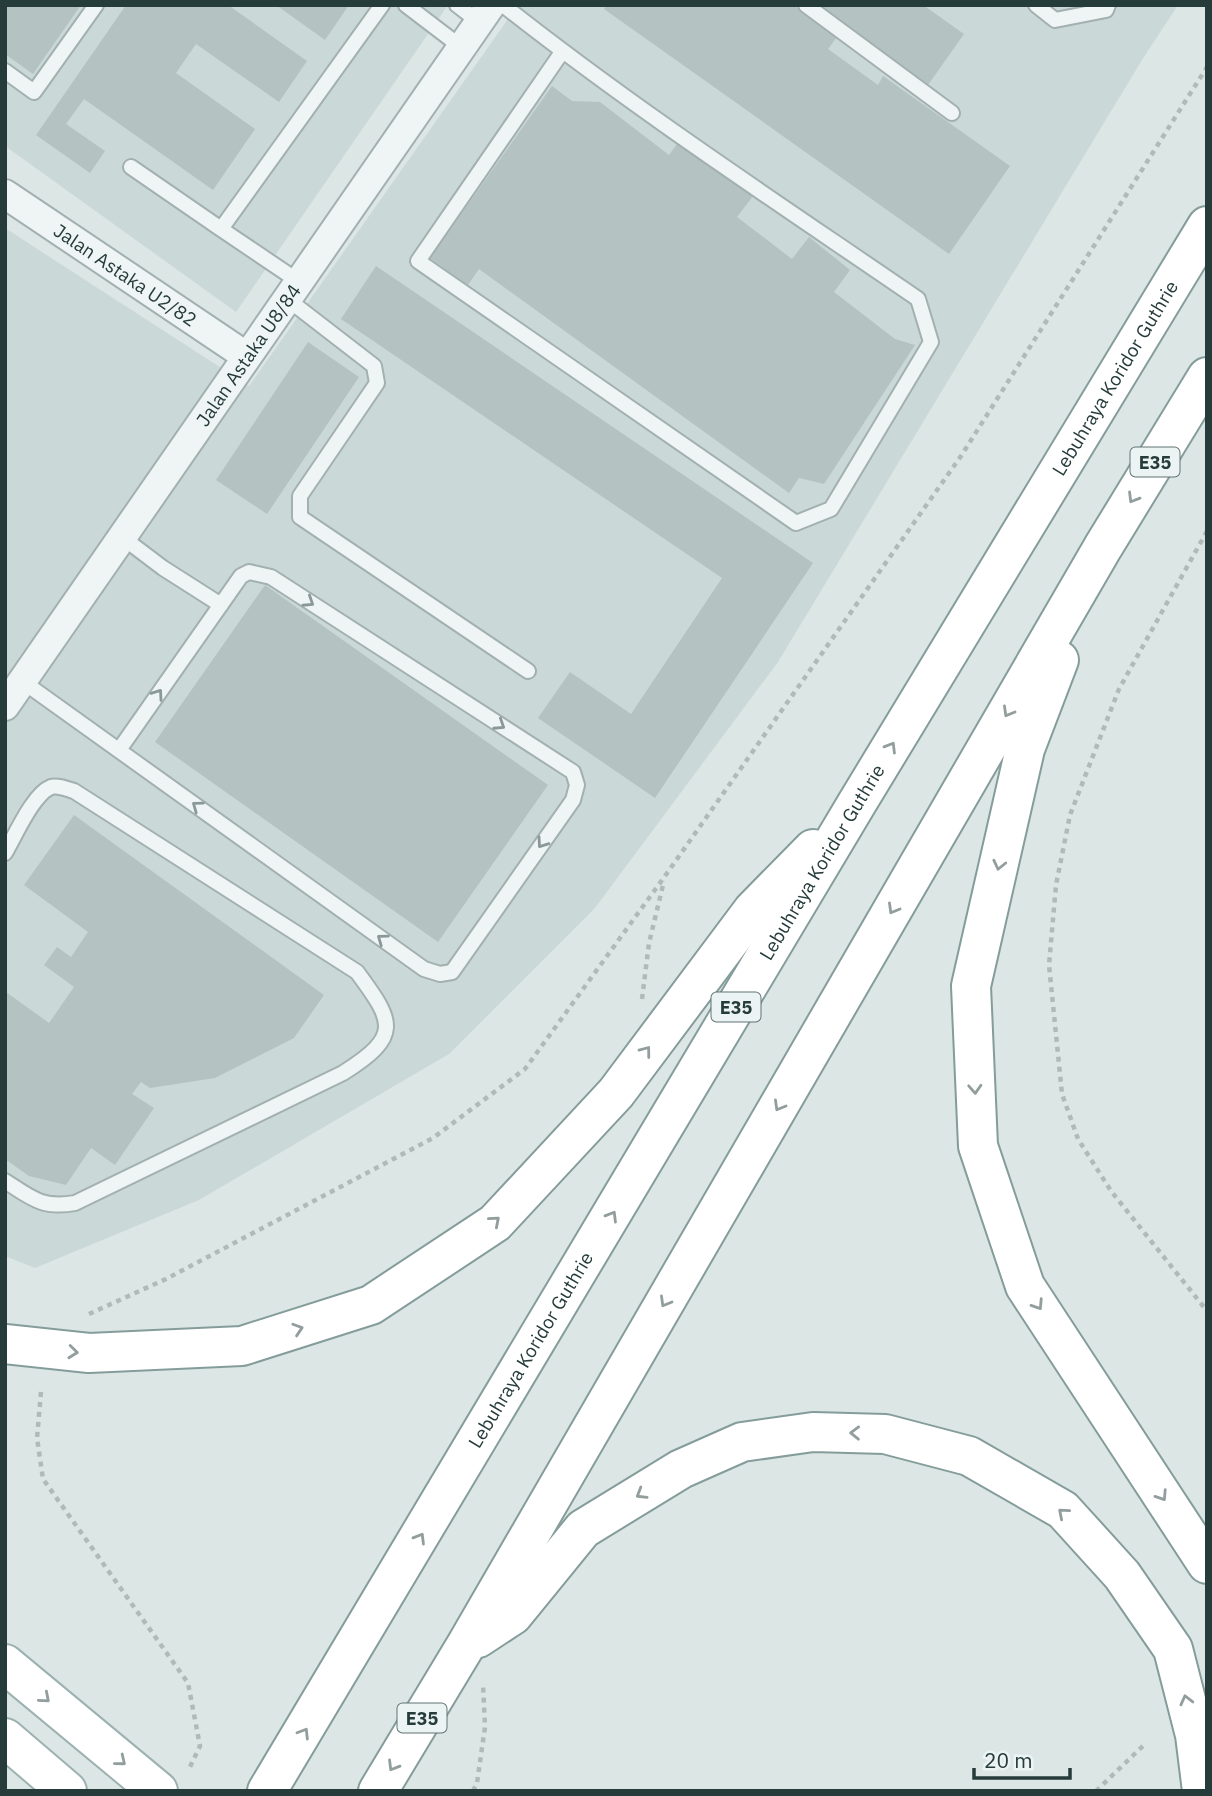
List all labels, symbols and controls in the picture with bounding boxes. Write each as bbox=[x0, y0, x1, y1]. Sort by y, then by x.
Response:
street label: Jalan Astaka U2/82 bbox=[49, 218, 202, 332]
street label: Lebuhraya Koridor Guthrie bbox=[1047, 276, 1183, 480]
street label: Jalan Astaka U8/84 bbox=[191, 279, 306, 431]
road number: E35 bbox=[1130, 448, 1180, 476]
one-way arrow bbox=[1128, 490, 1141, 503]
one-way arrow bbox=[302, 593, 315, 606]
one-way arrow bbox=[150, 689, 162, 702]
one-way arrow bbox=[1003, 704, 1016, 717]
one-way arrow bbox=[493, 717, 506, 730]
one-way arrow bbox=[883, 741, 896, 754]
street label: Lebuhraya Koridor Guthrie bbox=[754, 760, 890, 964]
one-way arrow bbox=[192, 802, 205, 815]
one-way arrow bbox=[538, 835, 550, 848]
one-way arrow bbox=[993, 859, 1007, 871]
one-way arrow bbox=[889, 901, 902, 914]
one-way arrow bbox=[377, 935, 390, 947]
road number: E35 bbox=[712, 992, 760, 1022]
one-way arrow bbox=[638, 1046, 651, 1059]
one-way arrow bbox=[968, 1084, 983, 1095]
one-way arrow bbox=[774, 1098, 787, 1111]
one-way arrow bbox=[603, 1210, 616, 1223]
one-way arrow bbox=[487, 1217, 500, 1229]
street label: Lebuhraya Koridor Guthrie bbox=[463, 1247, 598, 1452]
one-way arrow bbox=[660, 1295, 673, 1308]
one-way arrow bbox=[1029, 1297, 1042, 1310]
one-way arrow bbox=[291, 1322, 303, 1337]
one-way arrow bbox=[67, 1344, 79, 1359]
one-way arrow bbox=[849, 1425, 860, 1441]
one-way arrow bbox=[635, 1486, 648, 1499]
one-way arrow bbox=[1154, 1488, 1167, 1501]
one-way arrow bbox=[1059, 1509, 1072, 1521]
one-way arrow bbox=[412, 1532, 425, 1545]
one-way arrow bbox=[37, 1690, 50, 1702]
one-way arrow bbox=[1180, 1694, 1194, 1706]
road number: E35 bbox=[398, 1703, 446, 1732]
one-way arrow bbox=[295, 1728, 308, 1741]
scale bar bbox=[974, 1736, 1070, 1780]
text: 20 m bbox=[984, 1746, 1033, 1774]
one-way arrow bbox=[114, 1753, 126, 1766]
one-way arrow bbox=[388, 1759, 401, 1772]

